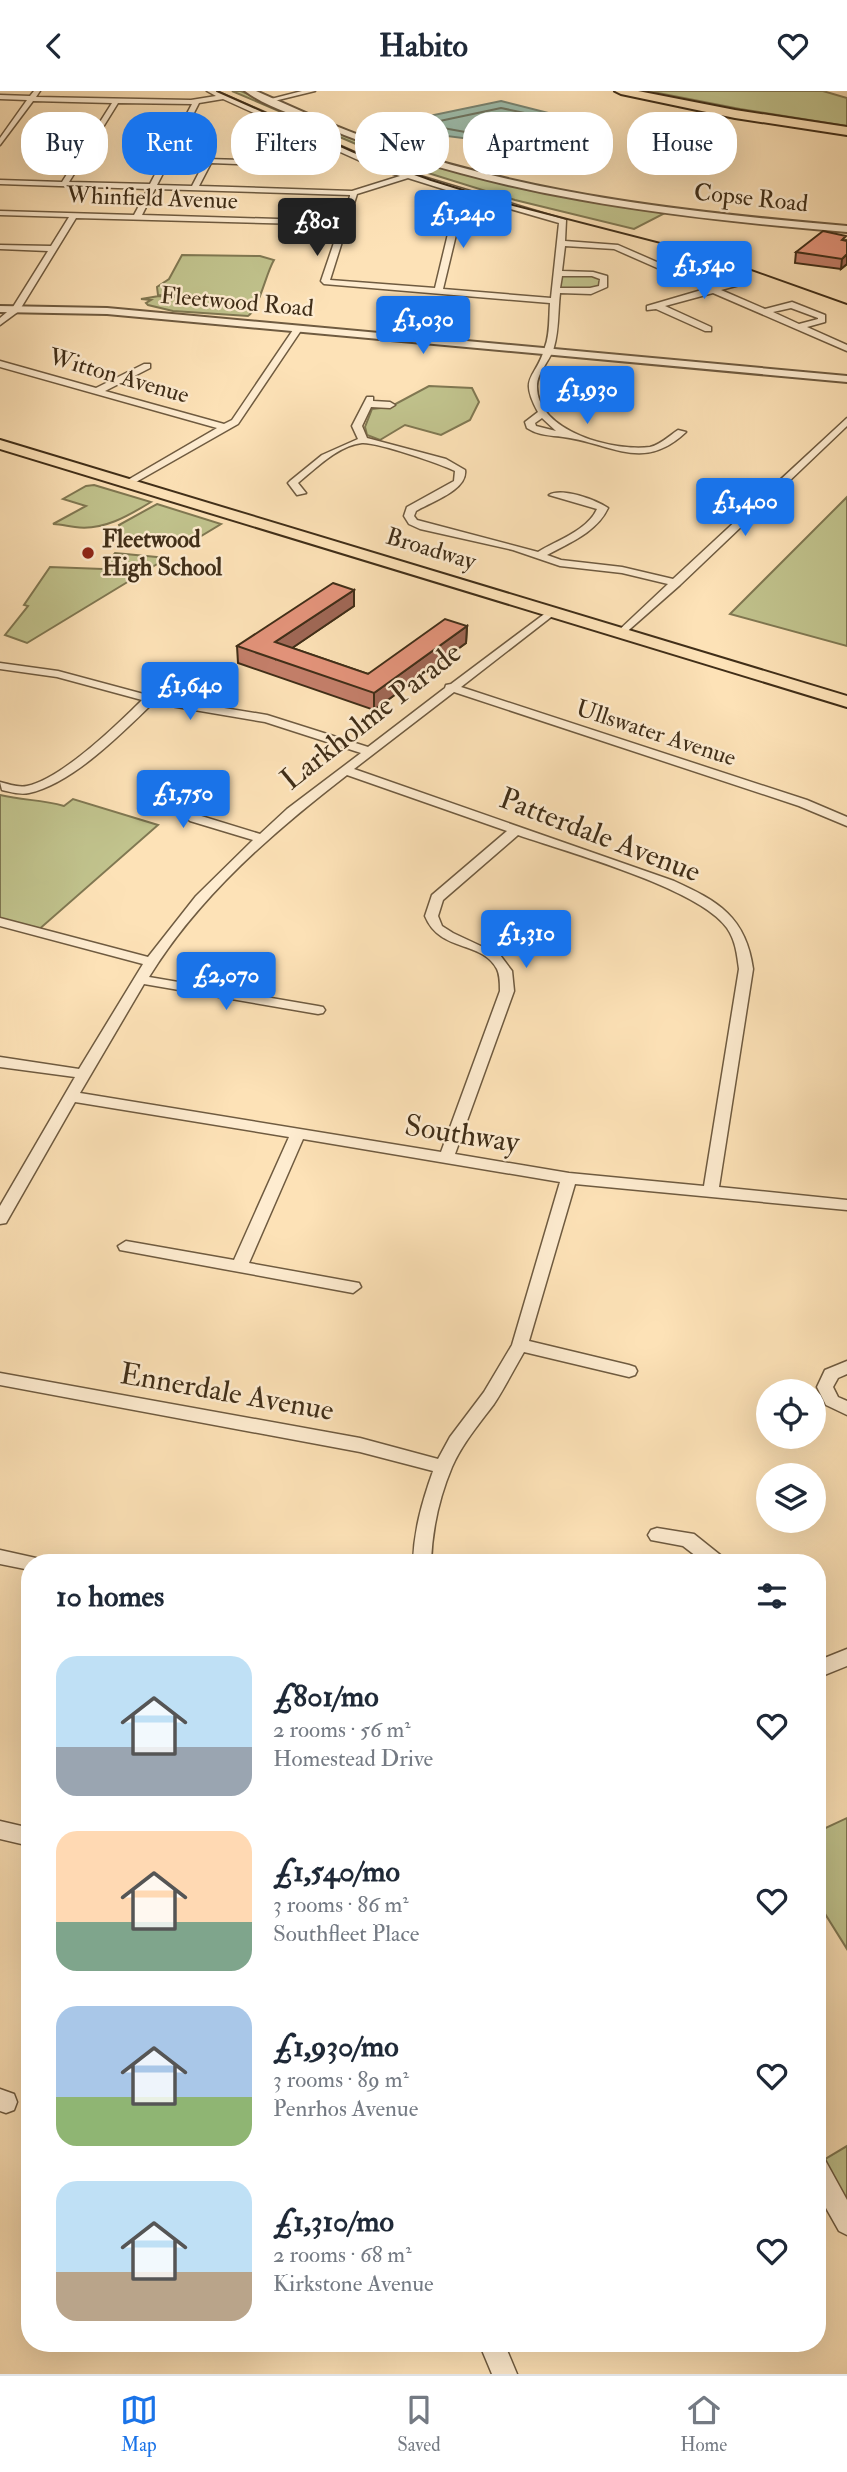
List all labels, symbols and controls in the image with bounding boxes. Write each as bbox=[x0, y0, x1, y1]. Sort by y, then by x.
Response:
text: Habito bbox=[379, 26, 468, 66]
icon: back bbox=[35, 27, 73, 65]
icon: heart bbox=[774, 27, 812, 65]
chip: Buy bbox=[21, 112, 108, 175]
chip: Rent bbox=[122, 112, 217, 175]
chip: Filters bbox=[231, 112, 341, 175]
chip: New bbox=[355, 112, 449, 175]
chip: Apartment bbox=[463, 112, 613, 175]
chip: House bbox=[627, 112, 737, 175]
street label: Copse Road bbox=[692, 177, 810, 219]
street label: Whinfield Avenue bbox=[65, 179, 238, 216]
pin: £1,240 bbox=[406, 191, 520, 250]
text: £1,240 bbox=[430, 198, 496, 227]
pin: £801 bbox=[276, 199, 358, 258]
text: £801 bbox=[294, 206, 340, 235]
pin: £1,540 bbox=[647, 241, 761, 301]
text: £1,540 bbox=[673, 249, 735, 278]
street label: Fleetwood Road bbox=[159, 280, 315, 324]
pin: £1,030 bbox=[366, 296, 480, 356]
text: £1,030 bbox=[392, 304, 454, 333]
street label: Witton Avenue bbox=[44, 341, 193, 411]
pin: £1,930 bbox=[530, 367, 644, 426]
text: £1,930 bbox=[556, 374, 618, 403]
pin: £1,400 bbox=[688, 479, 802, 538]
text: £1,400 bbox=[712, 486, 778, 515]
street label: Broadway bbox=[382, 521, 480, 577]
place label: Fleetwood High School bbox=[102, 524, 223, 583]
marker: Fleetwood High School bbox=[80, 545, 96, 561]
street label: Larkholme Parade bbox=[273, 634, 469, 798]
pin: £1,640 bbox=[133, 663, 247, 722]
text: £1,640 bbox=[158, 670, 222, 699]
street label: Ullswater Avenue bbox=[572, 693, 740, 773]
pin: £1,750 bbox=[126, 771, 240, 830]
text: £1,750 bbox=[153, 778, 213, 807]
street label: Patterdale Avenue bbox=[494, 780, 706, 890]
pin: £1,310 bbox=[469, 911, 583, 970]
text: £1,310 bbox=[497, 918, 555, 947]
pin: £2,070 bbox=[169, 953, 283, 1012]
text: £2,070 bbox=[193, 960, 259, 989]
street label: Southway bbox=[402, 1107, 523, 1161]
street label: Ennerdale Avenue bbox=[117, 1355, 337, 1429]
map controls bbox=[756, 1379, 826, 1533]
button: locate bbox=[756, 1379, 826, 1449]
button: layers bbox=[756, 1463, 826, 1533]
icon: filters bbox=[753, 1577, 791, 1615]
text: 10 homes bbox=[56, 1578, 164, 1615]
text: £801/mo bbox=[273, 1678, 379, 1715]
icon: home bbox=[112, 1684, 196, 1768]
icon: heart bbox=[753, 1707, 791, 1745]
text: 2 rooms · 56 m² bbox=[273, 1715, 411, 1744]
text: Homestead Drive bbox=[273, 1744, 433, 1773]
text: £1,540/mo bbox=[273, 1853, 400, 1890]
icon: home bbox=[112, 1859, 196, 1943]
icon: heart bbox=[753, 1882, 791, 1920]
text: 3 rooms · 86 m² bbox=[273, 1890, 409, 1919]
text: Southfleet Place bbox=[273, 1919, 419, 1948]
text: £1,930/mo bbox=[273, 2028, 399, 2065]
icon: home bbox=[112, 2034, 196, 2118]
icon: heart bbox=[753, 2057, 791, 2095]
text: 3 rooms · 89 m² bbox=[273, 2065, 409, 2094]
text: Penrhos Avenue bbox=[273, 2094, 418, 2123]
text: £1,310/mo bbox=[273, 2203, 394, 2240]
icon: home bbox=[112, 2209, 196, 2293]
icon: heart bbox=[753, 2232, 791, 2270]
text: 2 rooms · 68 m² bbox=[273, 2240, 412, 2269]
text: Kirkstone Avenue bbox=[273, 2269, 434, 2298]
tab: Map bbox=[120, 2391, 158, 2457]
tab: Saved bbox=[397, 2391, 441, 2457]
tab: Home bbox=[680, 2391, 727, 2457]

